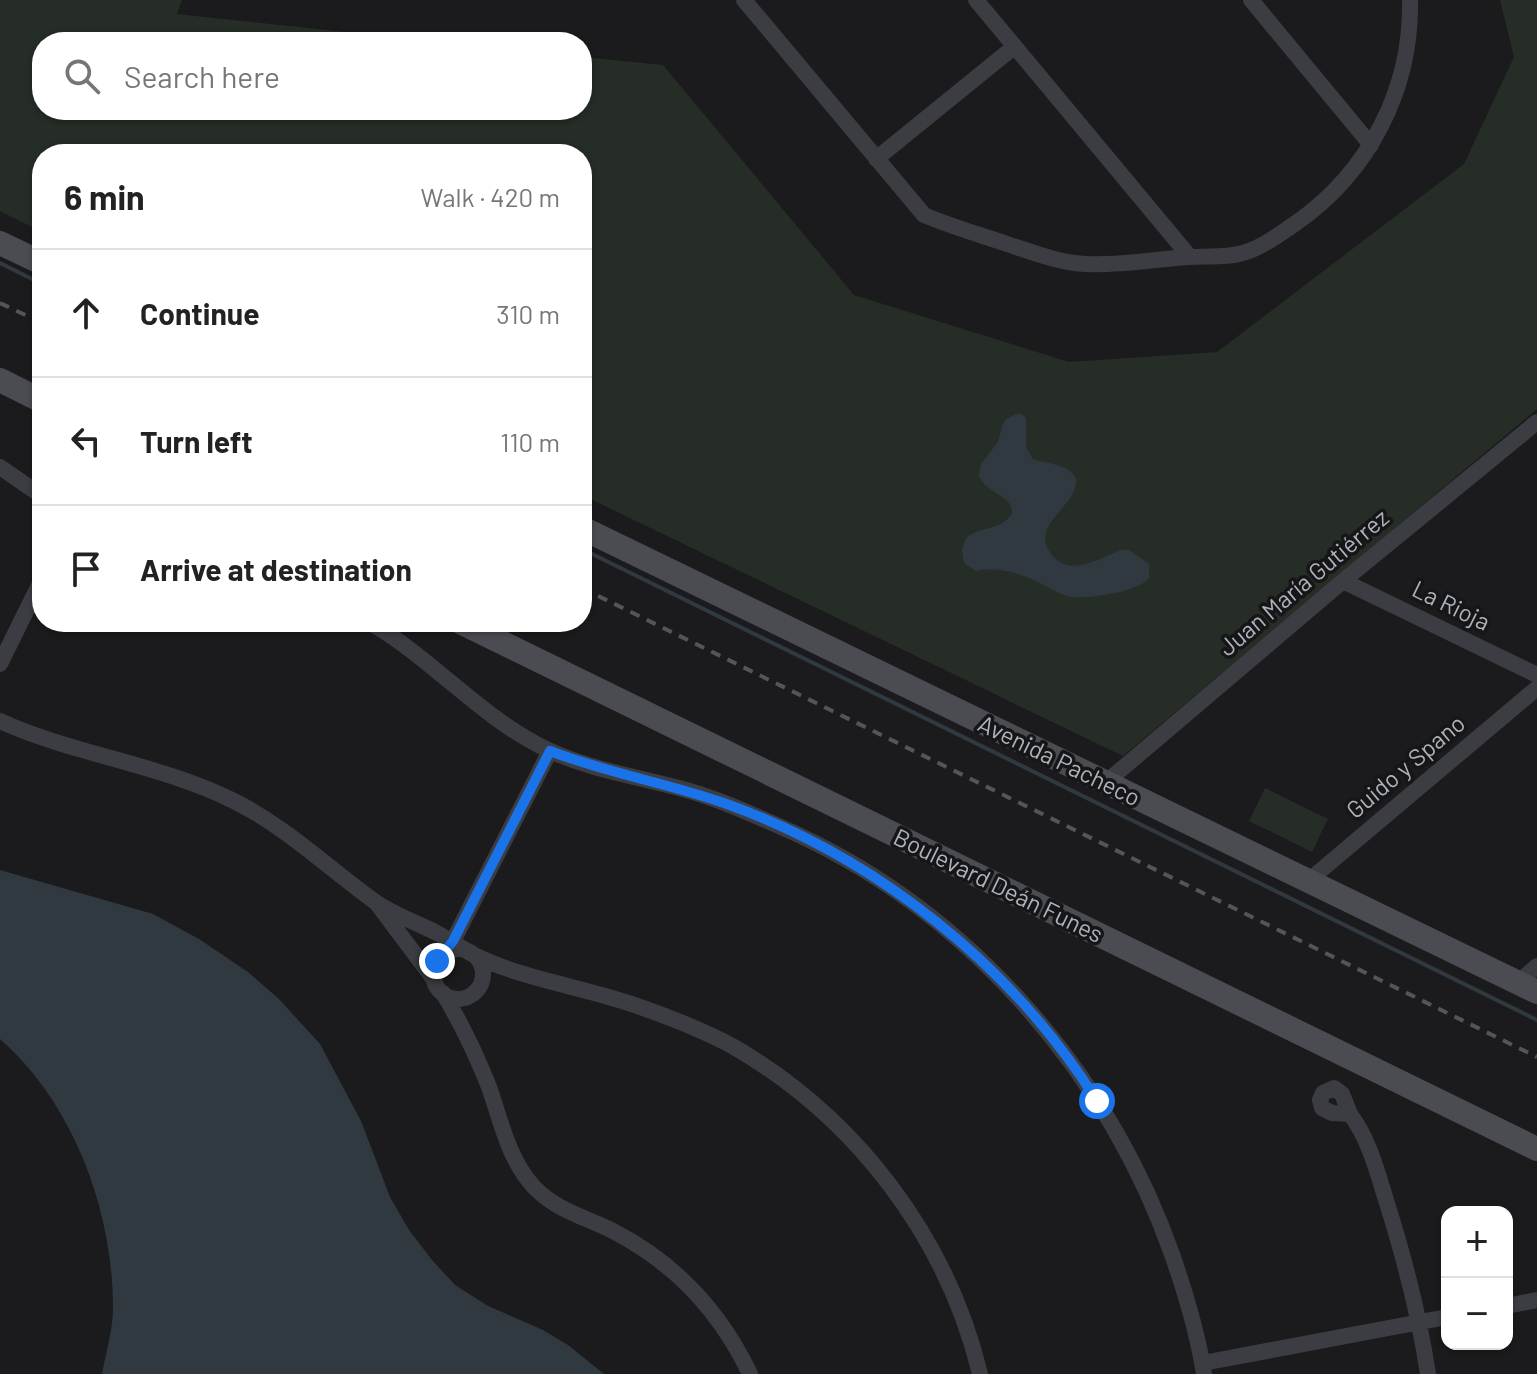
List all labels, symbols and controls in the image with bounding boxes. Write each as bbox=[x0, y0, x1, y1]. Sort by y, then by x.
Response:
search box bbox=[32, 32, 592, 120]
icon: search bbox=[60, 54, 104, 98]
text: Search here bbox=[124, 58, 280, 94]
text: 6 min bbox=[64, 176, 145, 217]
text: Walk · 420 m bbox=[421, 181, 560, 212]
icon: ahead bbox=[64, 291, 108, 335]
text: Continue bbox=[140, 295, 260, 331]
text: 310 m bbox=[496, 298, 560, 329]
icon: left bbox=[64, 419, 108, 463]
text: Turn left bbox=[140, 423, 253, 459]
text: 110 m bbox=[500, 426, 560, 457]
street label: Juan María Gutiérrez bbox=[1212, 502, 1394, 661]
icon: arrive bbox=[64, 547, 108, 591]
text: Arrive at destination bbox=[140, 551, 412, 587]
street label: La Rioja bbox=[1408, 573, 1495, 636]
street label: Avenida Pacheco bbox=[974, 708, 1145, 811]
street label: Guido y Spano bbox=[1340, 708, 1470, 824]
street label: Boulevard Deán Funes bbox=[889, 821, 1108, 948]
route end bbox=[419, 943, 455, 979]
route start bbox=[1079, 1083, 1115, 1119]
map controls bbox=[1441, 1206, 1513, 1350]
button: + bbox=[1441, 1206, 1513, 1278]
button: − bbox=[1441, 1278, 1513, 1350]

